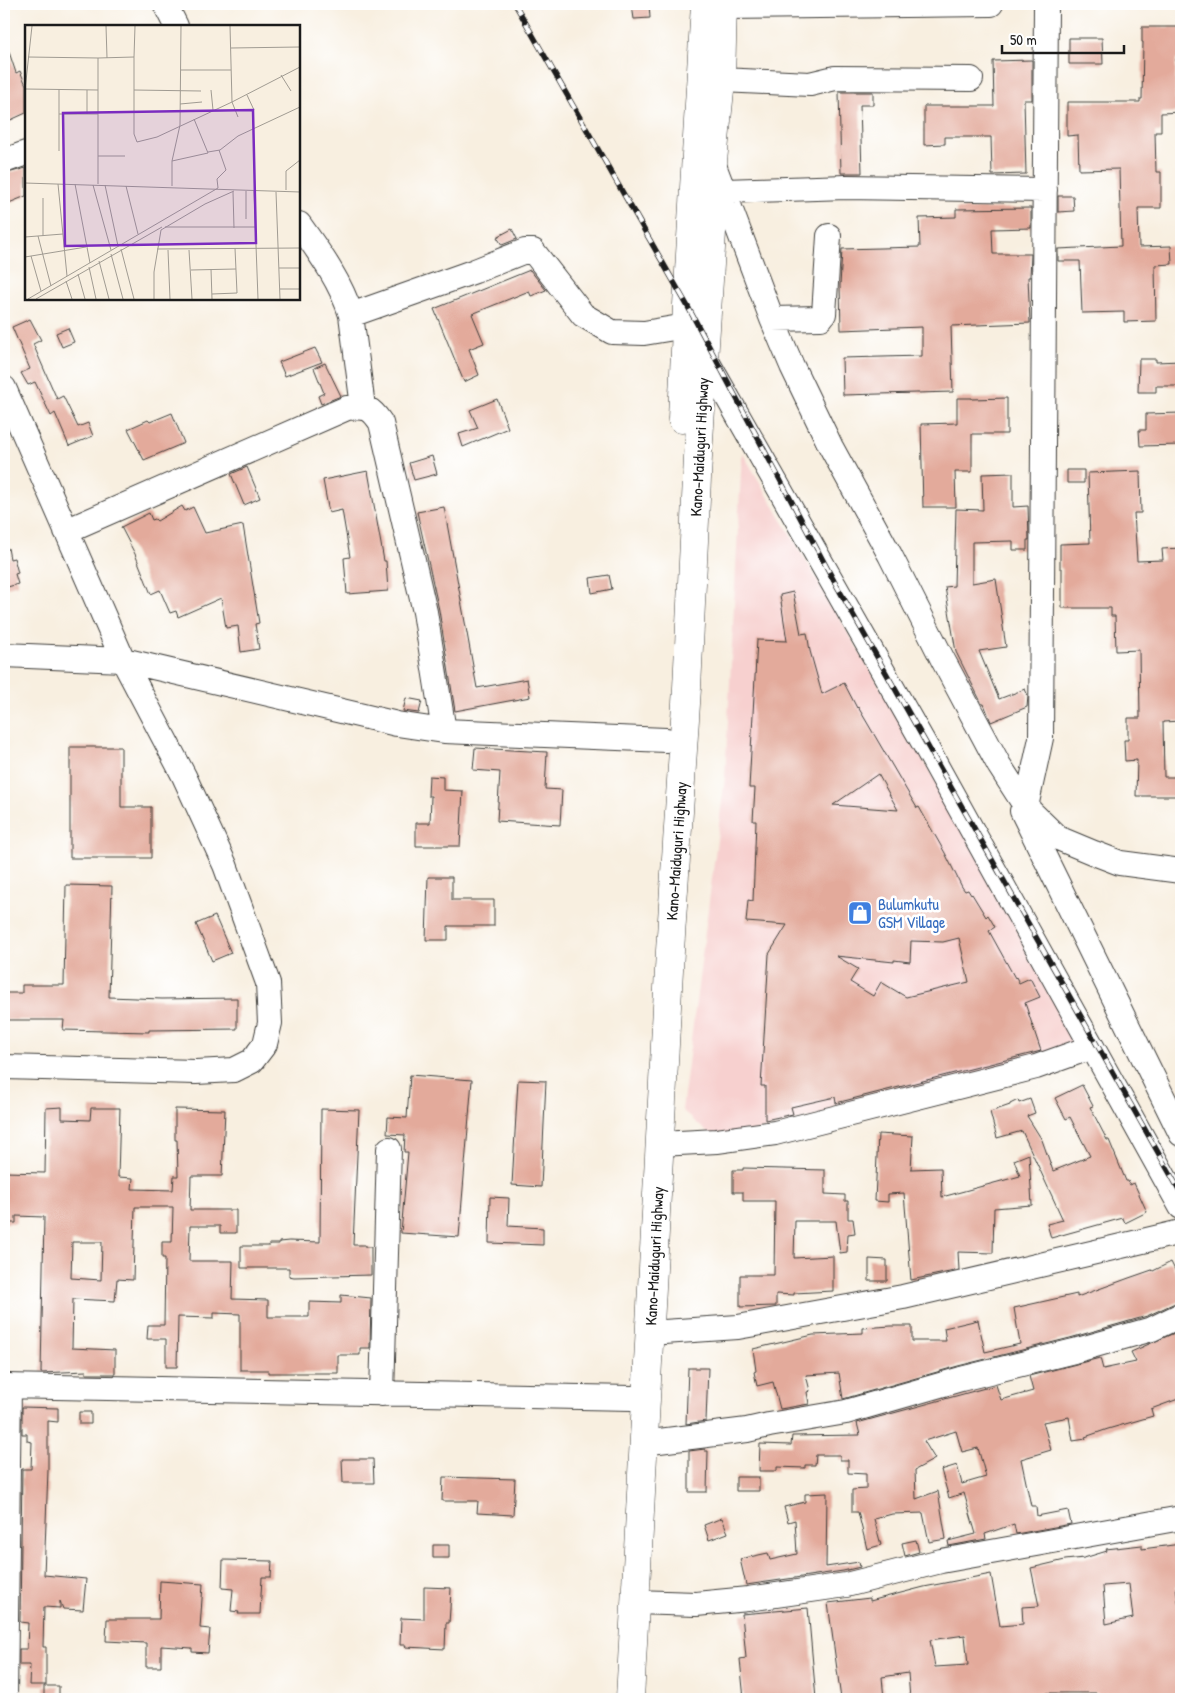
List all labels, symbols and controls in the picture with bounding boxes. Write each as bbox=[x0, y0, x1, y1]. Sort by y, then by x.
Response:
scale bar bbox=[1002, 22, 1125, 54]
inset map bbox=[25, 25, 300, 300]
text: 50 m bbox=[1010, 29, 1037, 50]
street label: Kano-Maiduguri Highway bbox=[684, 377, 714, 517]
street label: Kano-Maiduguri Highway bbox=[660, 781, 692, 921]
place label: Bulumkutu GSM Village bbox=[878, 893, 946, 933]
shop icon: Bulumkutu GSM Village bbox=[847, 900, 873, 926]
street label: Kano-Maiduguri Highway bbox=[639, 1186, 669, 1326]

